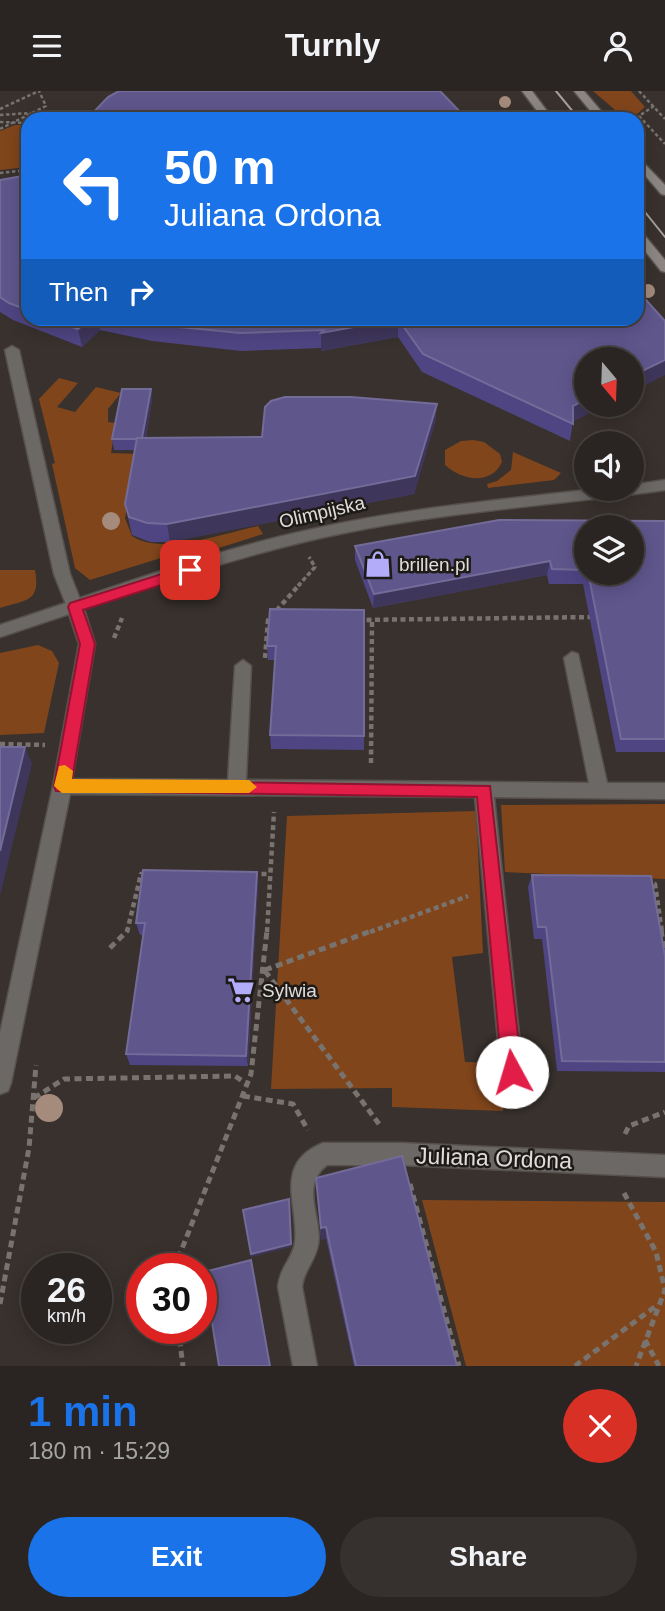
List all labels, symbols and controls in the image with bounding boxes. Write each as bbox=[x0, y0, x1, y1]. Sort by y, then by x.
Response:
icon: menu bbox=[28, 27, 66, 65]
text: Turnly bbox=[285, 27, 380, 63]
icon: person bbox=[599, 27, 637, 65]
icon: left bbox=[49, 140, 140, 231]
text: 50 m bbox=[164, 140, 276, 194]
text: Juliana Ordona bbox=[164, 197, 381, 233]
icon: right bbox=[122, 273, 160, 311]
text: Then bbox=[49, 277, 108, 307]
north arrow bbox=[574, 347, 644, 417]
map controls bbox=[574, 347, 644, 585]
button: sound bbox=[574, 431, 644, 501]
street label: Olimpijska bbox=[277, 492, 367, 532]
button: layers bbox=[574, 515, 644, 585]
pin bbox=[160, 540, 220, 600]
shop icon: brillen.pl bbox=[363, 549, 393, 579]
icon: arrive bbox=[171, 551, 209, 589]
place label: brillen.pl bbox=[399, 554, 470, 575]
supermarket icon: Sylwia bbox=[226, 975, 256, 1005]
place label: Sylwia bbox=[262, 980, 317, 1001]
position arrow bbox=[475, 1035, 549, 1109]
street label: Juliana Ordona bbox=[416, 1142, 573, 1174]
speed limit sign: 30 bbox=[126, 1253, 217, 1344]
text: 26 bbox=[47, 1270, 86, 1309]
text: km/h bbox=[47, 1306, 86, 1326]
text: 1 min bbox=[28, 1388, 138, 1435]
button: close bbox=[563, 1389, 637, 1463]
text: 180 m · 15:29 bbox=[28, 1438, 170, 1464]
button: Exit bbox=[28, 1517, 326, 1597]
button: Share bbox=[340, 1517, 637, 1597]

